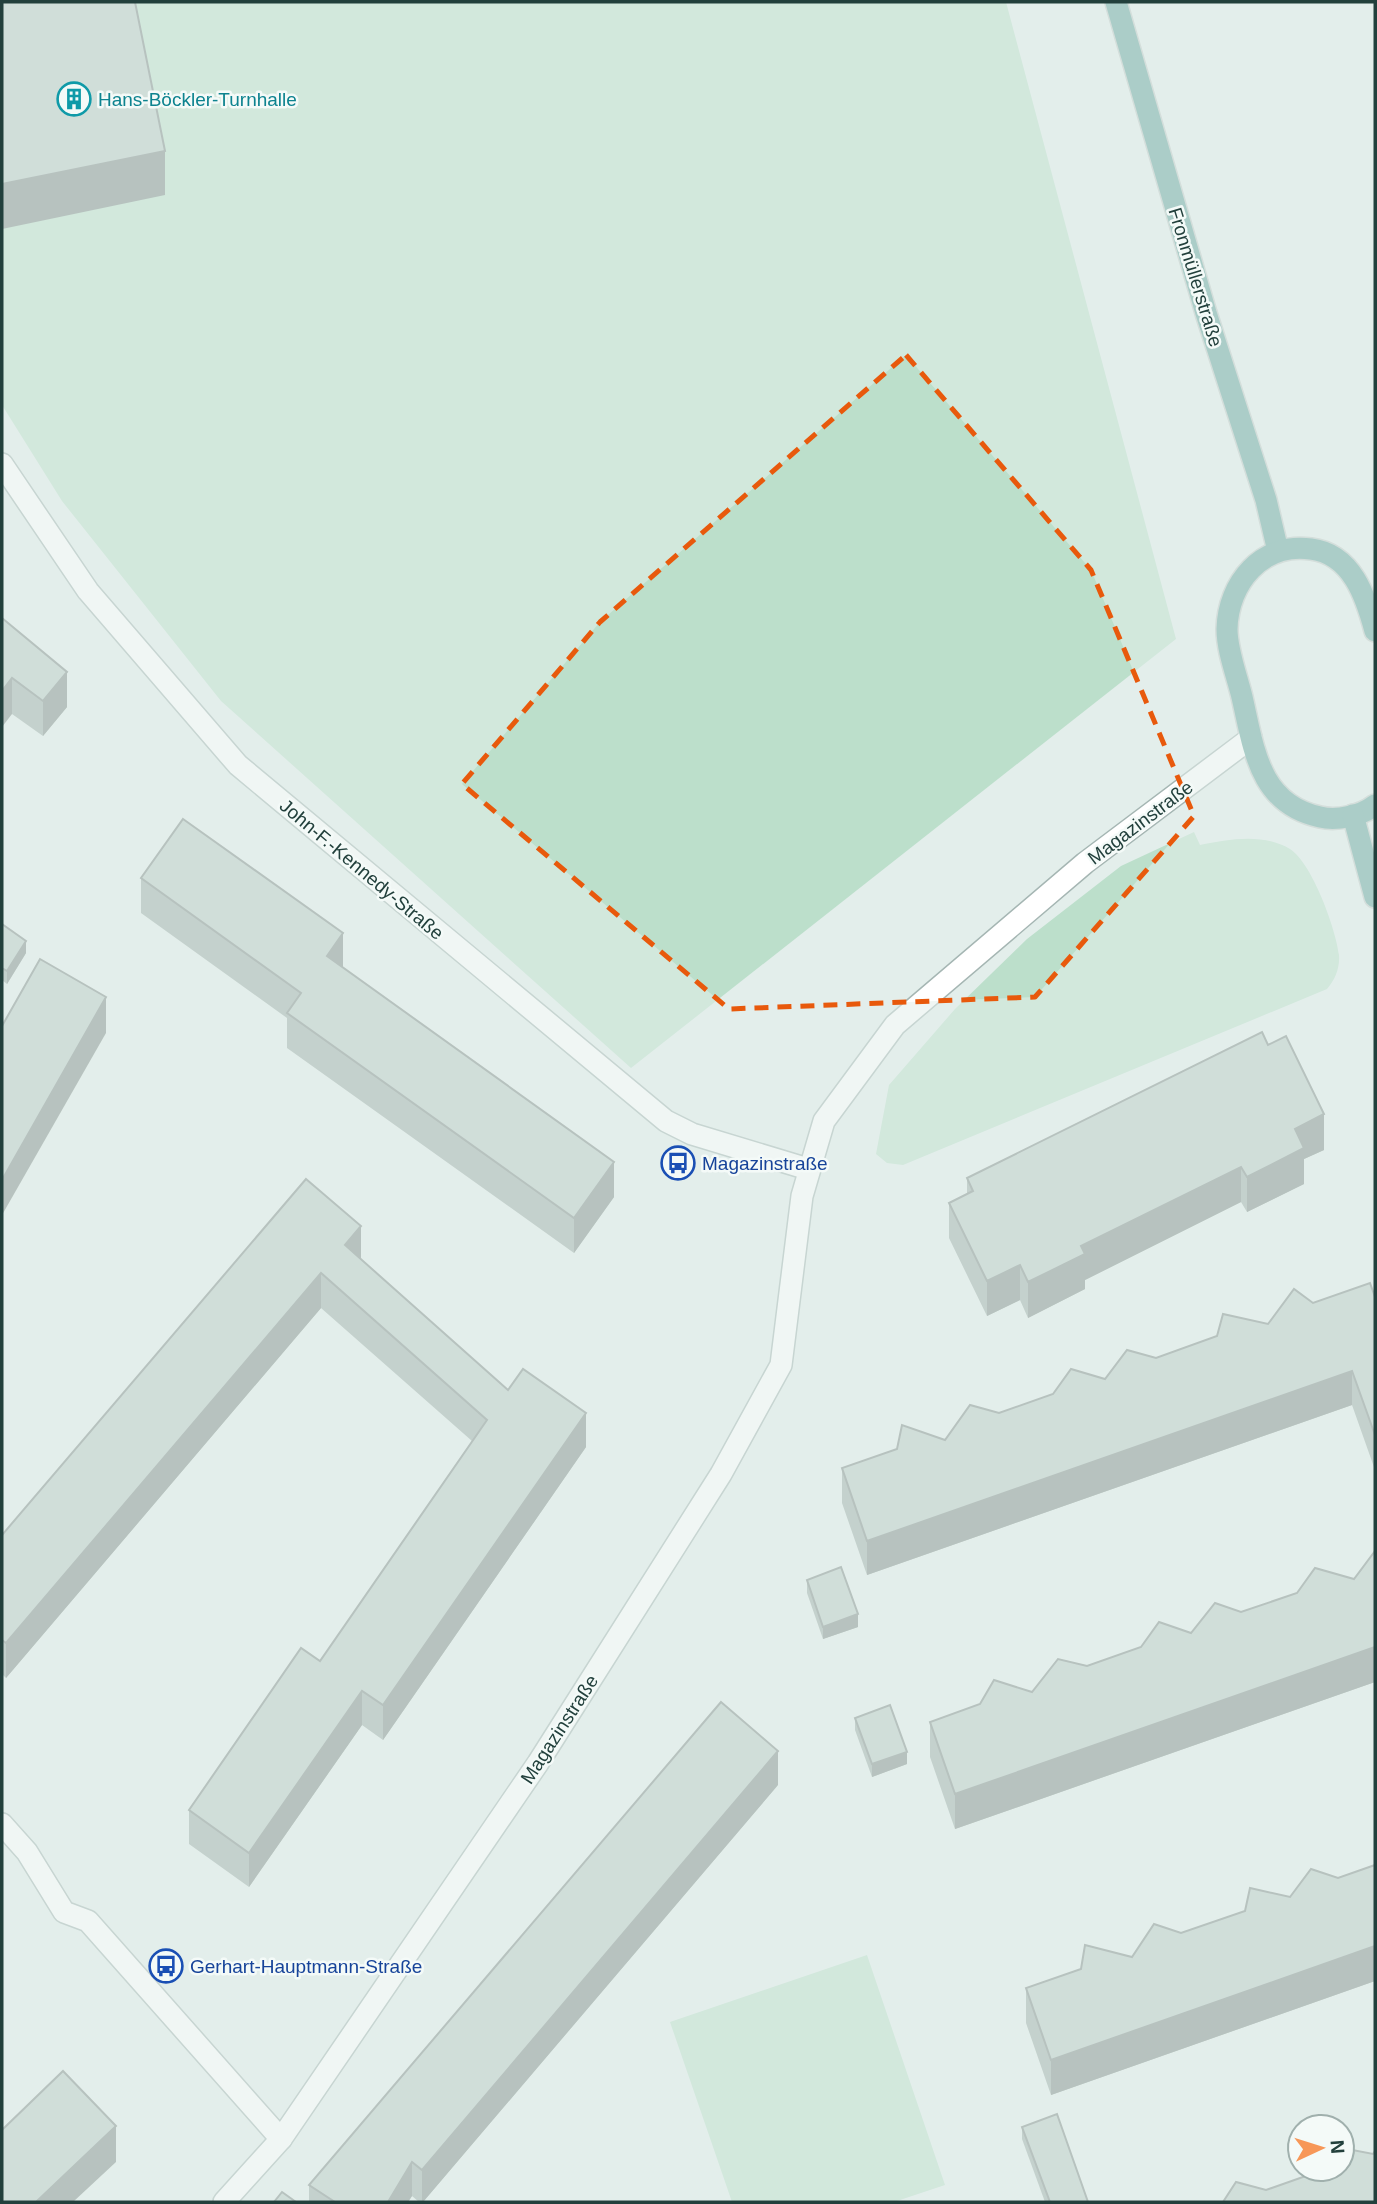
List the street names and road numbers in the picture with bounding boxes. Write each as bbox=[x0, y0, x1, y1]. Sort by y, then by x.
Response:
street label: Fronmüllerstraße bbox=[1164, 205, 1227, 349]
street label: Magazinstraße bbox=[1084, 776, 1197, 869]
street label: John-F.-Kennedy-Straße bbox=[276, 795, 448, 944]
street label: Magazinstraße bbox=[516, 1671, 602, 1788]

